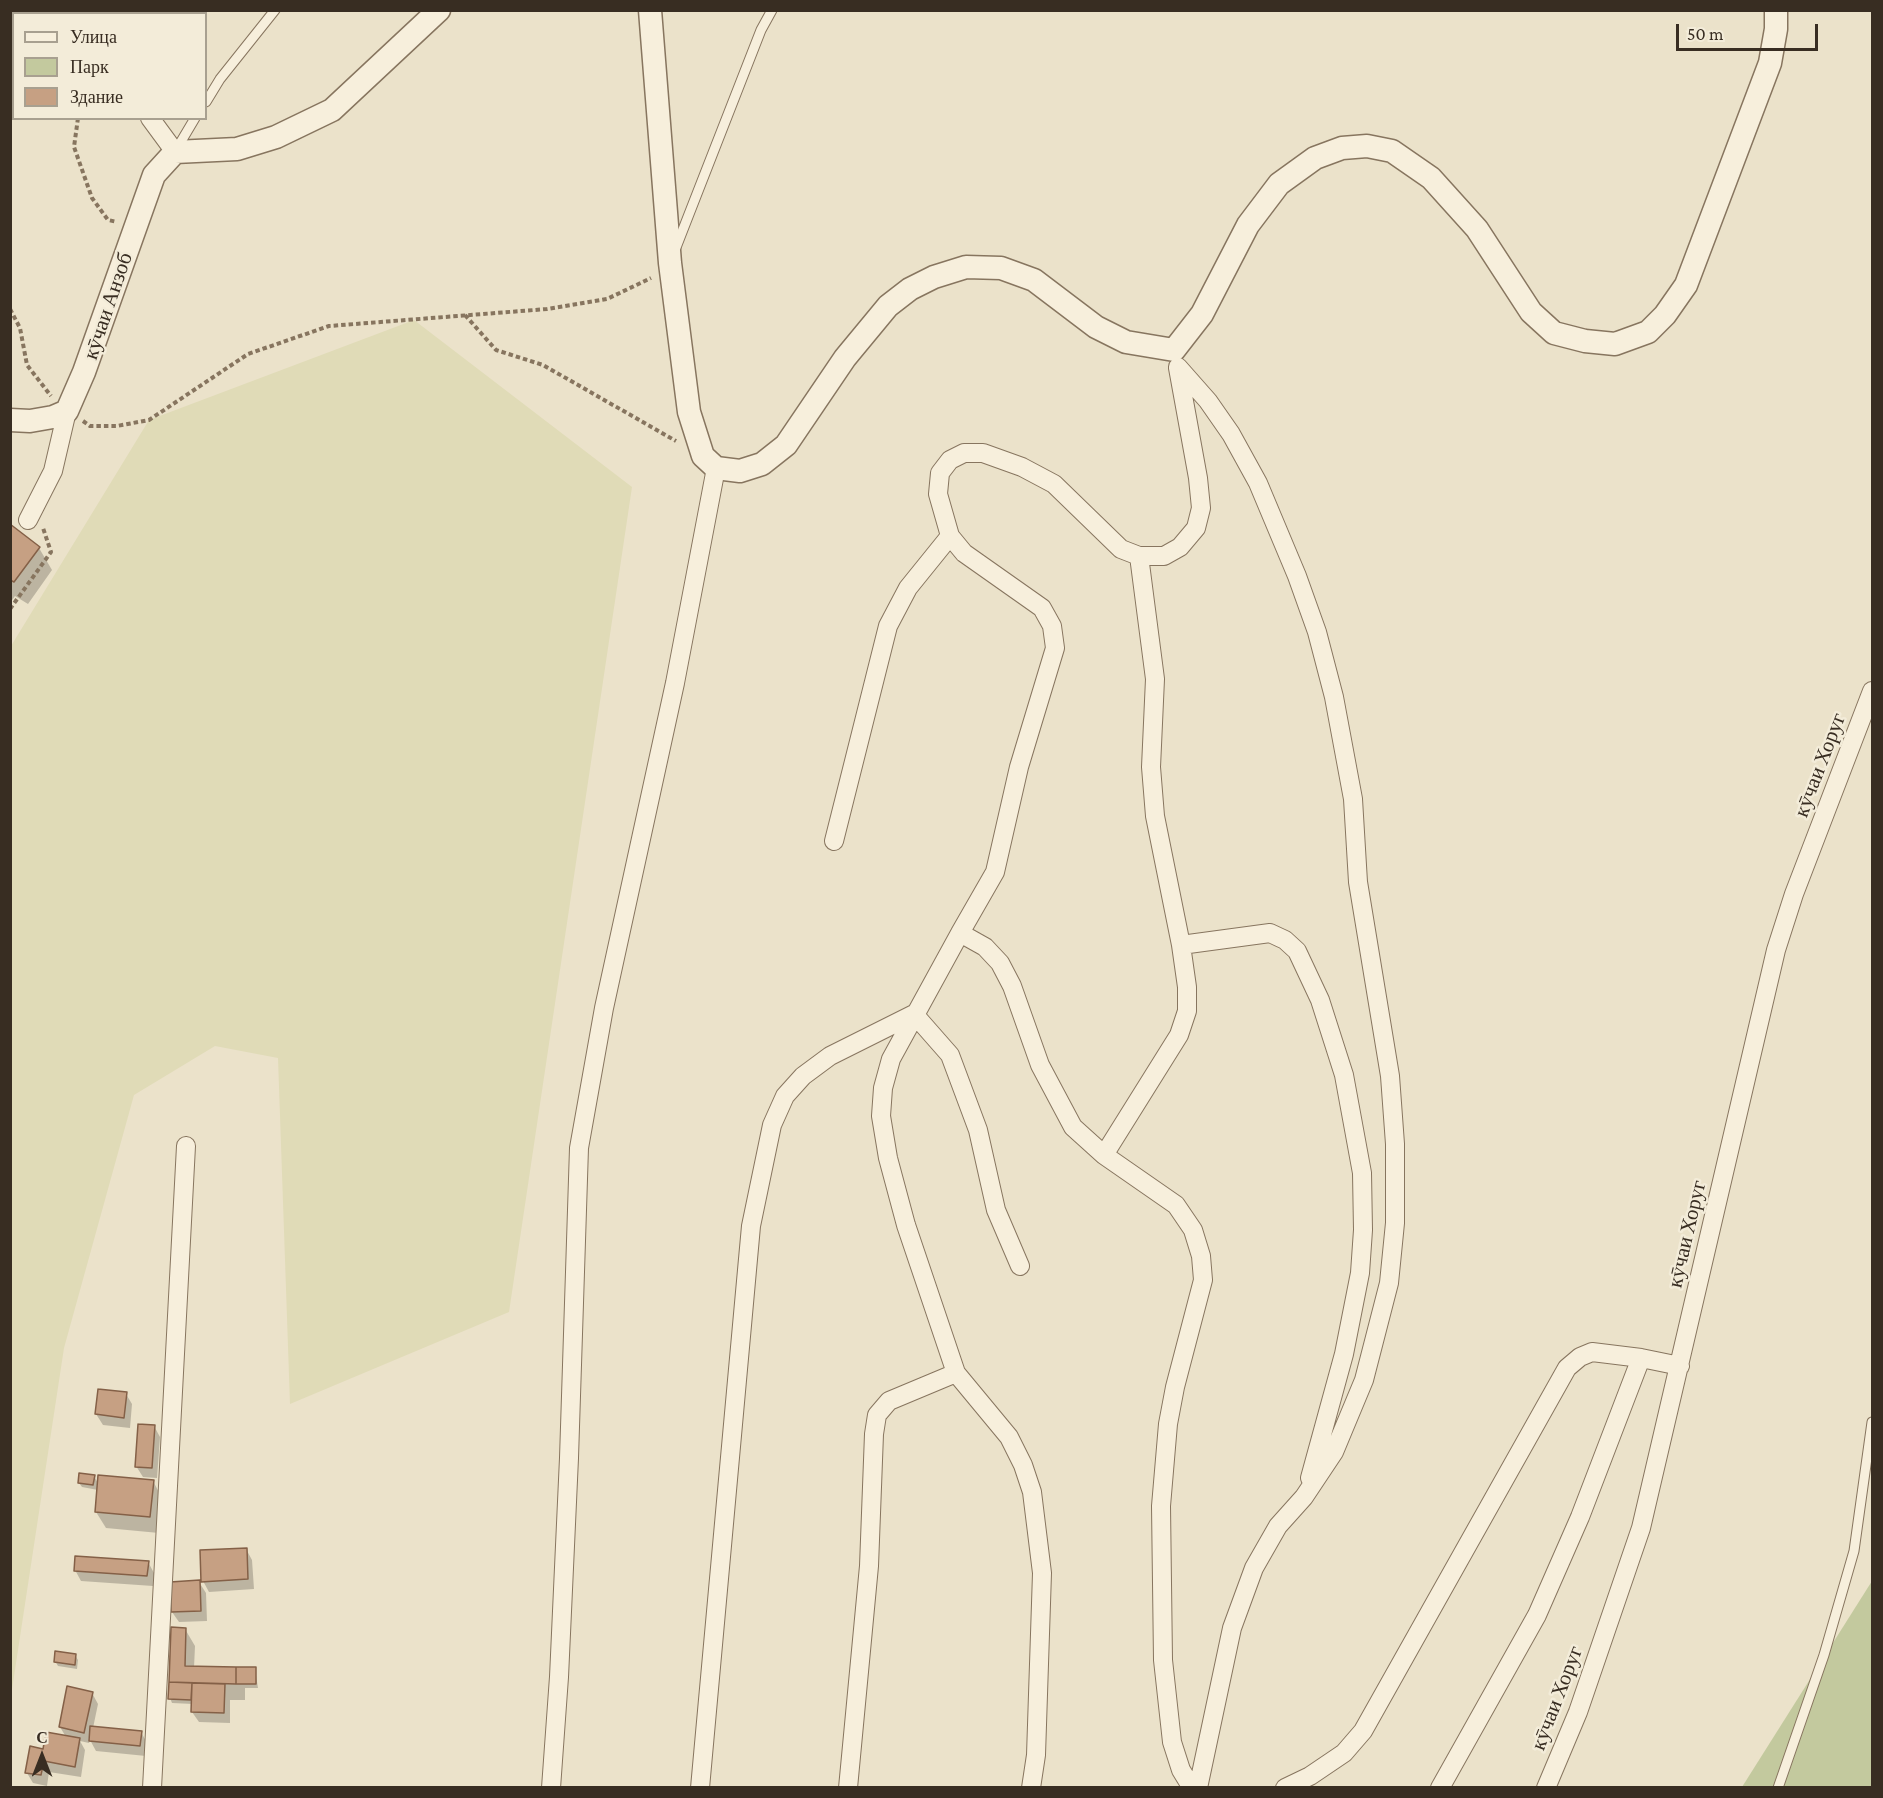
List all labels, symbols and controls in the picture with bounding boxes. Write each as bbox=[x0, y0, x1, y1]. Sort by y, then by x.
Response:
legend bbox=[12, 12, 207, 120]
scale bar bbox=[1679, 12, 1822, 50]
text: 50 m bbox=[1687, 24, 1724, 44]
text: Улица bbox=[70, 27, 117, 47]
text: Парк bbox=[70, 57, 109, 77]
text: Здание bbox=[70, 87, 123, 107]
street label: кӯчаи Анзоб bbox=[78, 249, 138, 363]
street label: кӯчаи Хоруг bbox=[1789, 709, 1851, 821]
street label: кӯчаи Хоруг bbox=[1662, 1178, 1712, 1290]
street label: кӯчаи Хоруг bbox=[1526, 1642, 1588, 1754]
north arrow bbox=[12, 1726, 72, 1786]
text: С bbox=[36, 1729, 48, 1746]

